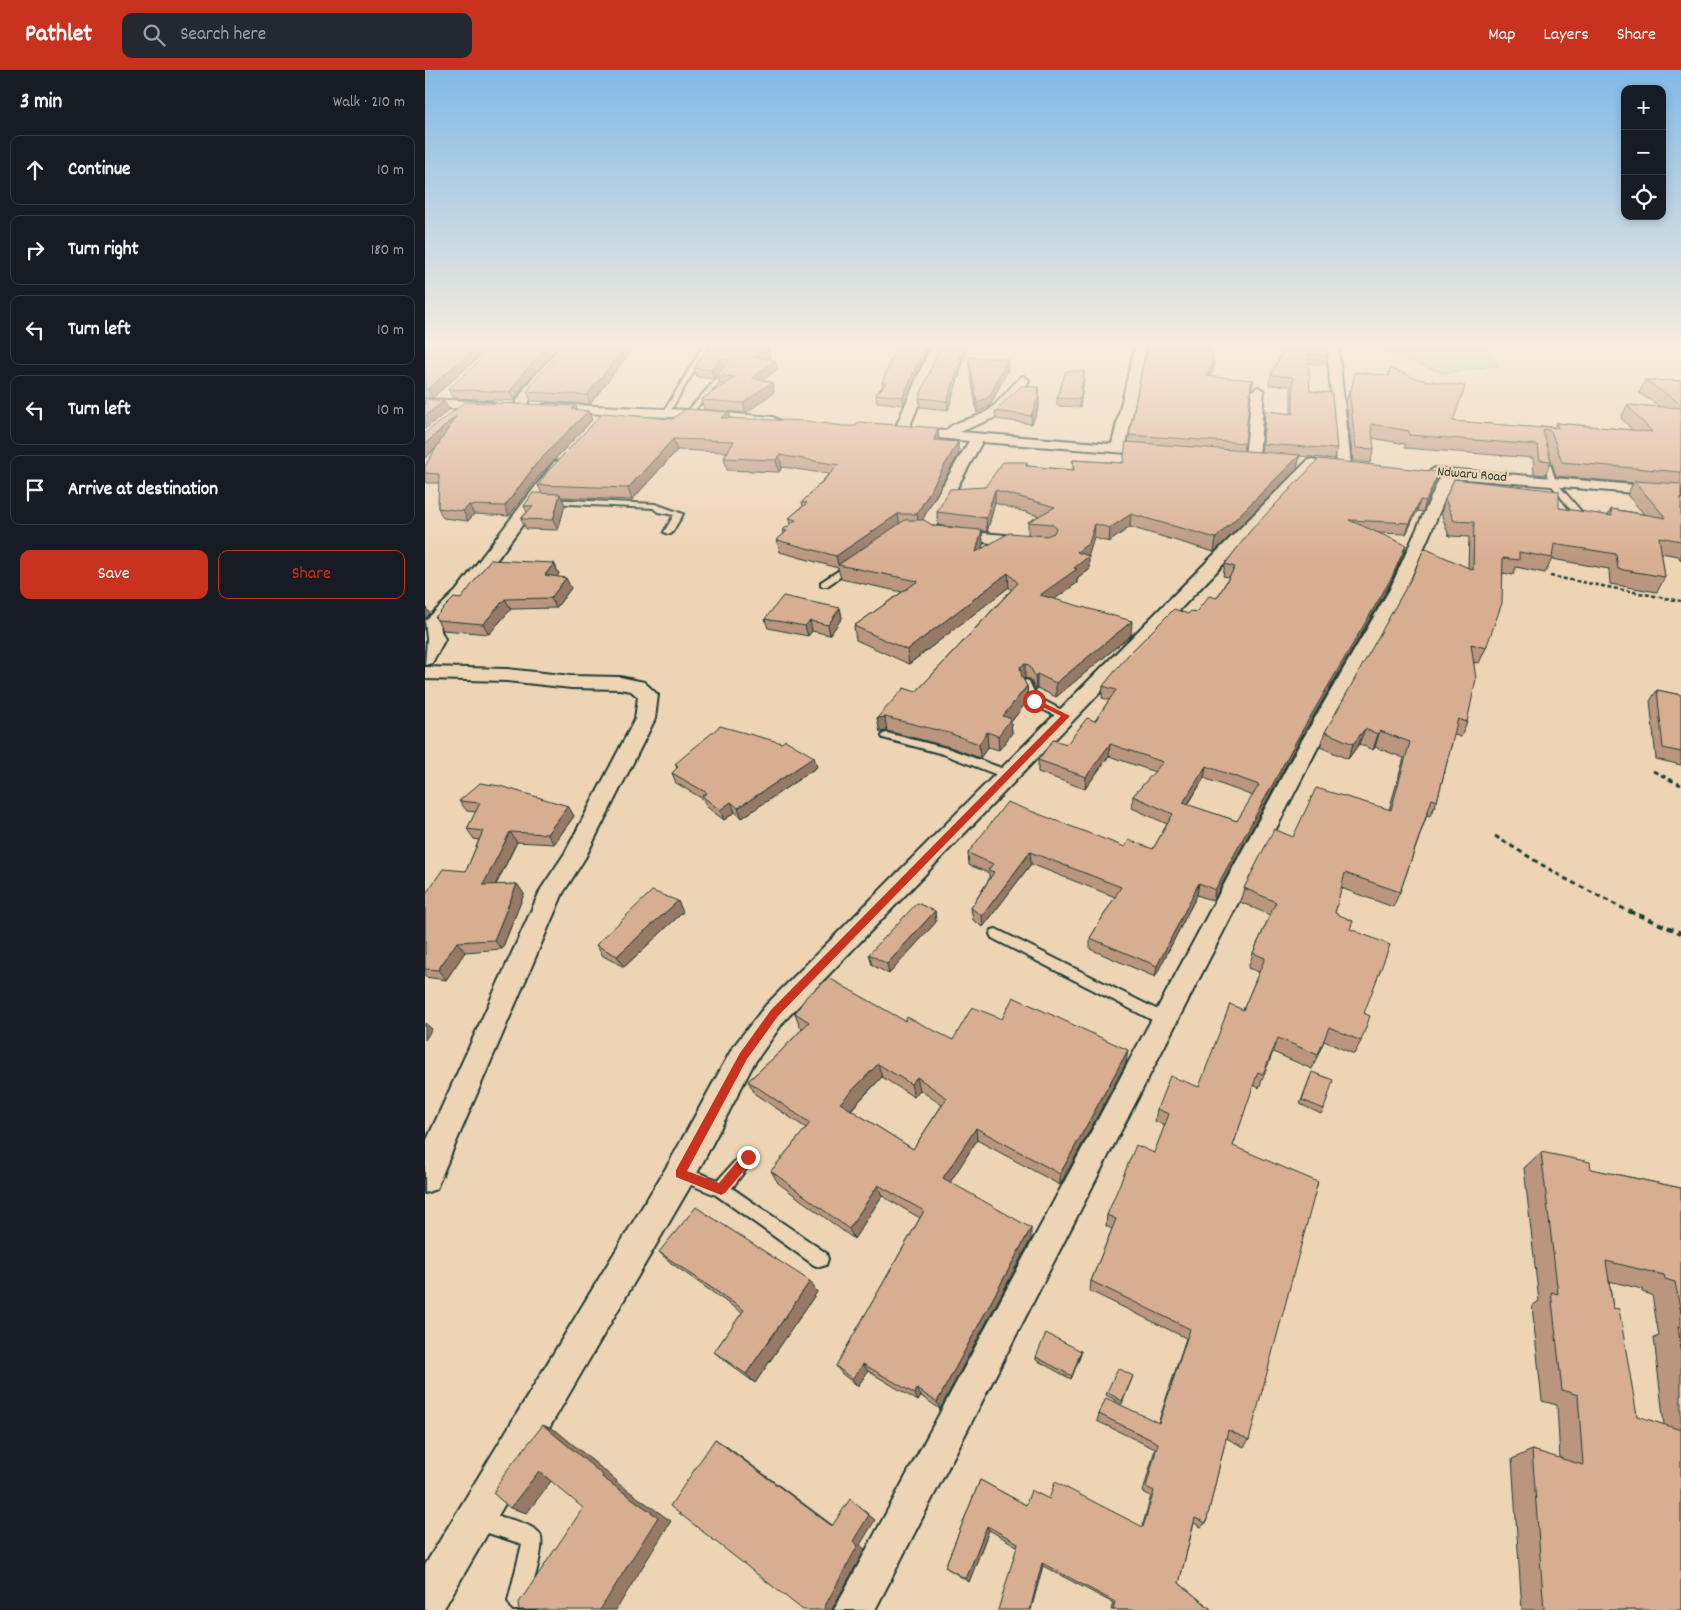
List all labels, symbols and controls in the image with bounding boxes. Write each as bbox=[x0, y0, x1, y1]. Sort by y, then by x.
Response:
search box bbox=[122, 13, 472, 58]
text: Pathlet bbox=[25, 18, 92, 52]
icon: search bbox=[140, 21, 168, 49]
text: Search here bbox=[180, 22, 266, 49]
text: Map bbox=[1488, 23, 1515, 48]
text: Layers bbox=[1543, 23, 1589, 48]
text: Share bbox=[1617, 23, 1656, 48]
map controls bbox=[1621, 85, 1666, 220]
button: + bbox=[1621, 85, 1666, 130]
text: 3 min bbox=[20, 88, 62, 118]
text: Walk · 210 m bbox=[333, 91, 405, 114]
button: − bbox=[1621, 130, 1666, 175]
icon: ahead bbox=[21, 156, 49, 184]
text: Continue bbox=[68, 157, 130, 184]
text: 10 m bbox=[377, 159, 404, 182]
button: locate bbox=[1621, 175, 1666, 220]
icon: right bbox=[21, 236, 49, 264]
text: Turn right bbox=[68, 237, 139, 264]
text: 180 m bbox=[371, 239, 404, 262]
icon: left bbox=[21, 316, 49, 344]
text: Turn left bbox=[68, 317, 131, 344]
text: 10 m bbox=[377, 319, 404, 342]
icon: left bbox=[21, 396, 49, 424]
text: Turn left bbox=[68, 397, 131, 424]
text: 10 m bbox=[377, 399, 404, 422]
street label: Ndwaru Road bbox=[1436, 462, 1508, 488]
icon: arrive bbox=[21, 476, 49, 504]
text: Arrive at destination bbox=[68, 477, 218, 504]
button: Save bbox=[20, 550, 208, 599]
button: Share bbox=[218, 550, 405, 599]
route start bbox=[1023, 690, 1046, 713]
route end bbox=[737, 1146, 760, 1169]

